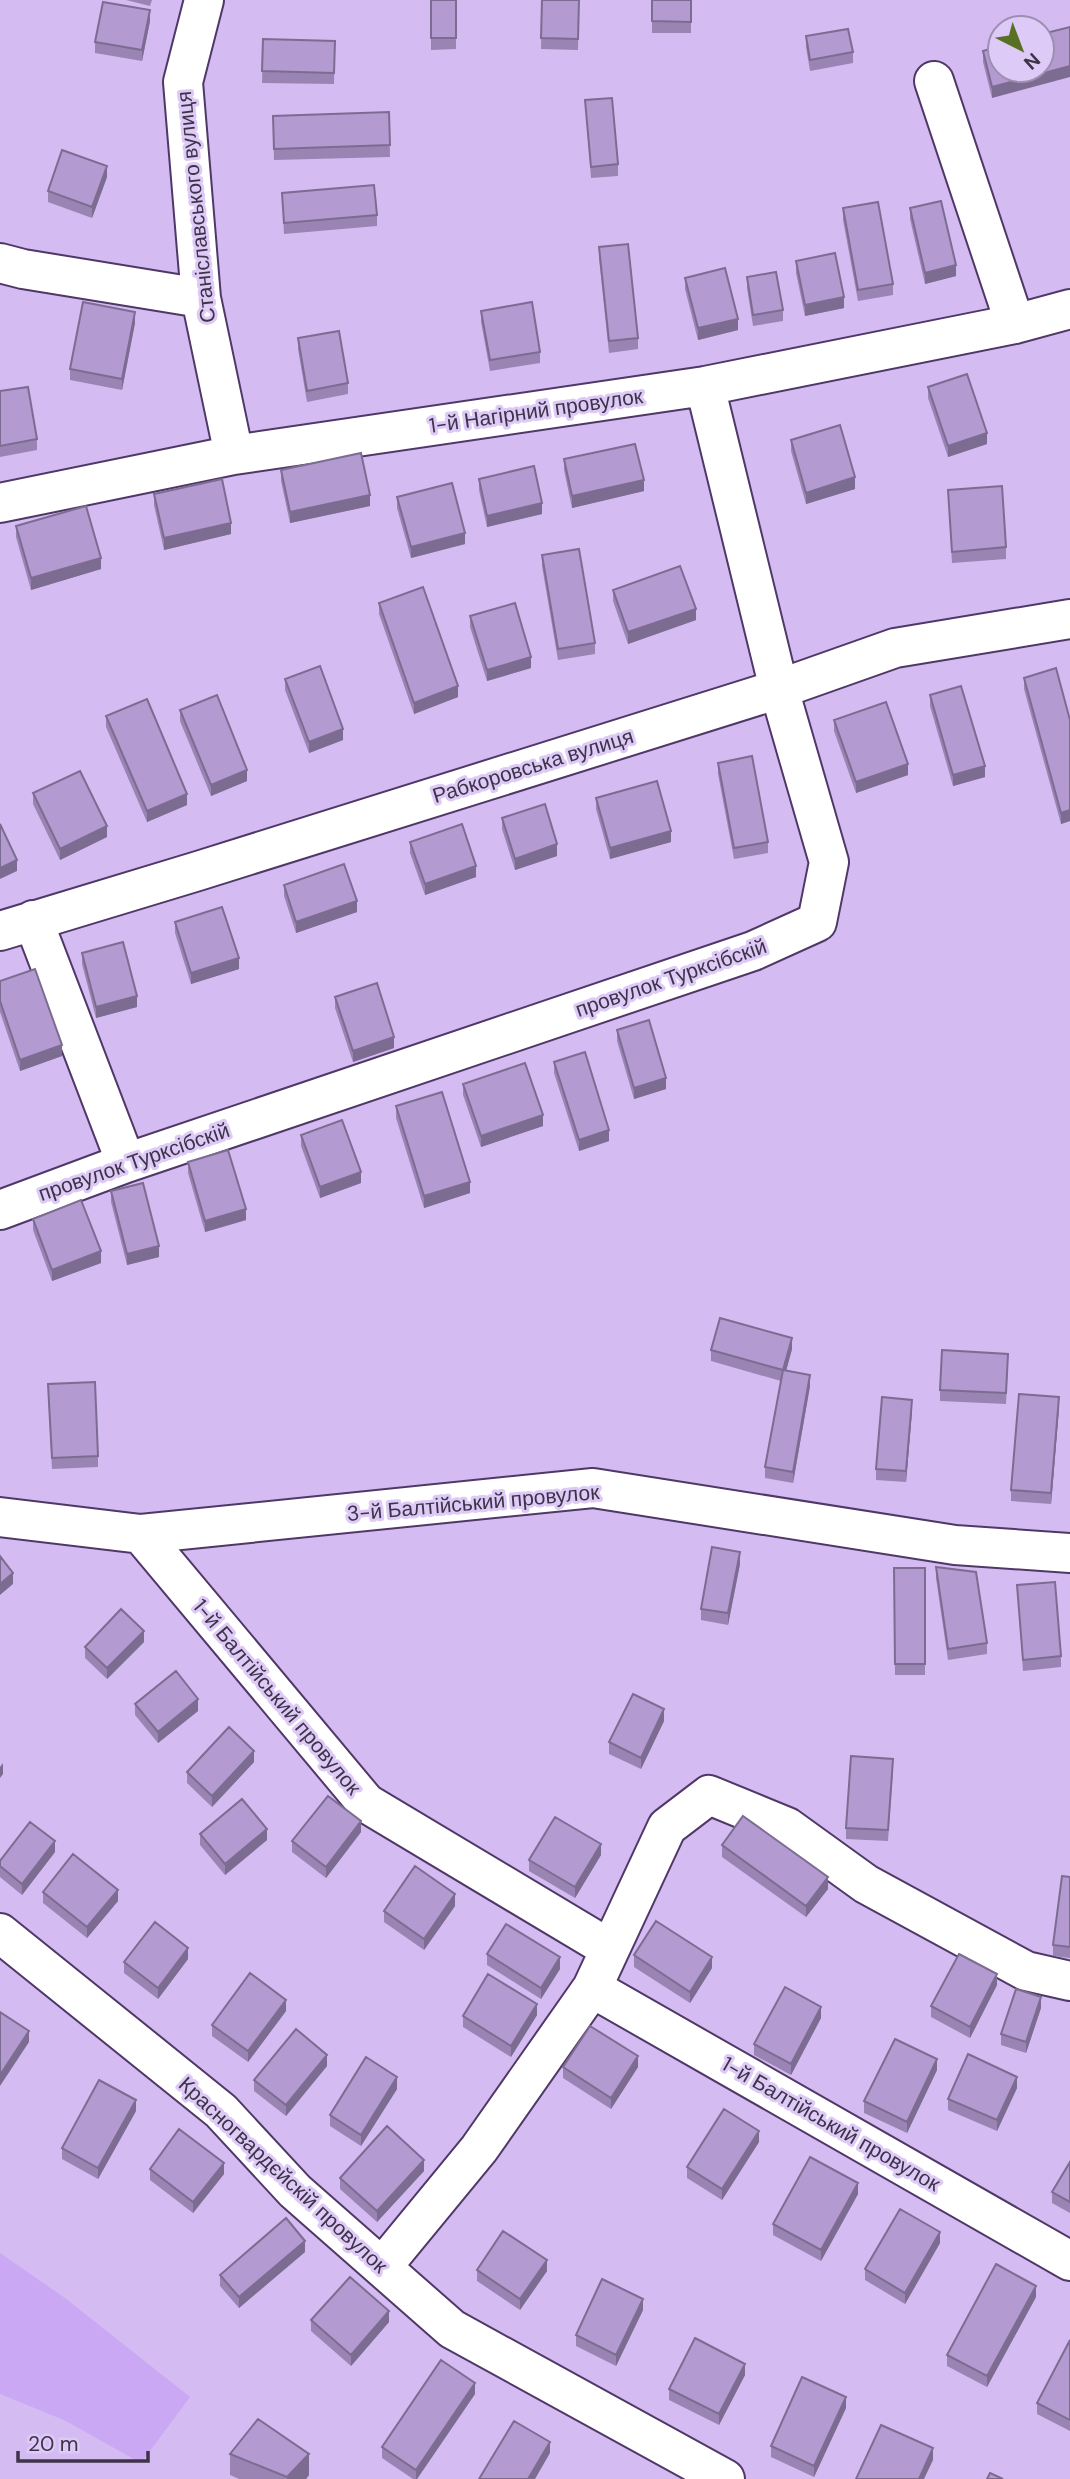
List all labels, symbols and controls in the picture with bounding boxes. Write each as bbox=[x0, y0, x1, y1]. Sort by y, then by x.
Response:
north arrow bbox=[986, 14, 1056, 84]
text: N bbox=[1019, 47, 1046, 75]
street label: Станіславського вулиця bbox=[170, 90, 222, 324]
street label: 1-й Нагірний провулок bbox=[427, 382, 645, 440]
street label: Рабкоровська вулиця bbox=[429, 722, 637, 810]
street label: провулок Турксібскій bbox=[572, 932, 770, 1024]
street label: провулок Турксібскій bbox=[35, 1116, 233, 1208]
street label: 3-й Балтійський провулок bbox=[346, 1478, 601, 1528]
street label: 1-й Балтійський провулок bbox=[187, 1593, 368, 1801]
street label: 1-й Балтійський провулок bbox=[717, 2050, 946, 2198]
street label: Красногвардєйскій провулок bbox=[173, 2071, 394, 2280]
scale bar bbox=[18, 2420, 147, 2464]
text: 20 m bbox=[28, 2430, 79, 2458]

